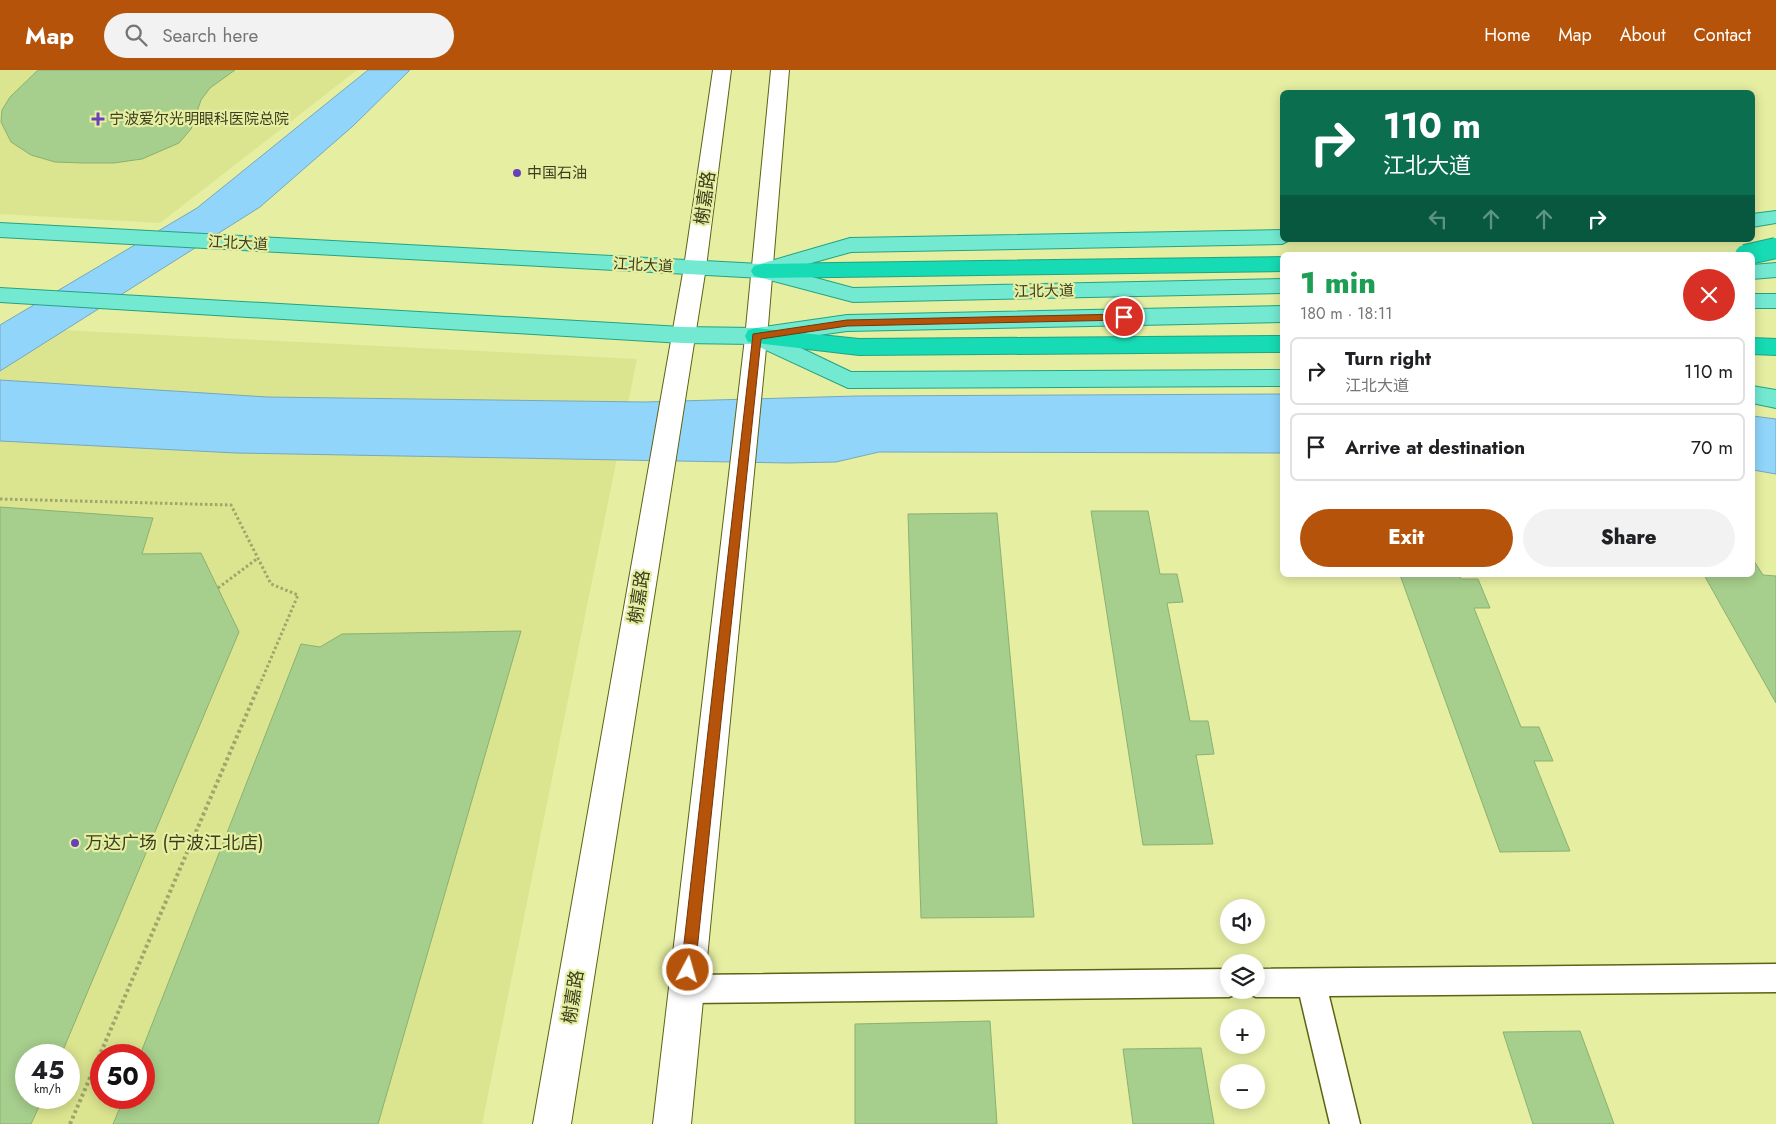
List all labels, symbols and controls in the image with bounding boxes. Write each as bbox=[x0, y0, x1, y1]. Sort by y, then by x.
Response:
search box bbox=[104, 13, 454, 58]
text: Map bbox=[25, 18, 74, 53]
icon: search bbox=[122, 21, 150, 49]
text: Search here bbox=[162, 22, 258, 49]
text: Home bbox=[1484, 22, 1530, 48]
text: Map bbox=[1558, 22, 1592, 48]
text: About bbox=[1620, 22, 1665, 48]
text: Contact bbox=[1693, 22, 1751, 48]
text: 110 m bbox=[1383, 101, 1481, 151]
place label: 宁波爱尔光明眼科医院总院 bbox=[109, 108, 289, 130]
icon: right bbox=[1300, 110, 1365, 175]
marker: 宁波爱尔光明眼科医院总院 bbox=[91, 112, 105, 126]
text: 江北大道 bbox=[1383, 149, 1471, 181]
place label: 中国石油 bbox=[527, 162, 587, 184]
marker: 中国石油 bbox=[511, 167, 523, 179]
street label: 榭嘉路 bbox=[688, 169, 722, 227]
icon: left bbox=[1424, 205, 1452, 233]
icon: ahead bbox=[1477, 205, 1505, 233]
icon: ahead bbox=[1530, 205, 1558, 233]
icon: right bbox=[1583, 205, 1611, 233]
street label: 江北大道 bbox=[207, 230, 269, 256]
street label: 江北大道 bbox=[612, 252, 674, 278]
text: 1 min bbox=[1300, 261, 1376, 304]
button: close bbox=[1683, 269, 1735, 321]
street label: 江北大道 bbox=[1014, 279, 1074, 303]
pin bbox=[1103, 296, 1145, 338]
text: 180 m · 18:11 bbox=[1300, 302, 1392, 325]
icon: arrive bbox=[1110, 303, 1138, 331]
text: Turn right bbox=[1345, 345, 1431, 372]
icon: right bbox=[1302, 357, 1330, 385]
text: 110 m bbox=[1684, 358, 1733, 385]
text: 江北大道 bbox=[1345, 374, 1409, 397]
icon: arrive bbox=[1302, 433, 1330, 461]
text: Arrive at destination bbox=[1345, 434, 1525, 461]
text: 70 m bbox=[1691, 434, 1733, 461]
button: Exit bbox=[1300, 509, 1513, 567]
button: Share bbox=[1523, 509, 1735, 567]
street label: 榭嘉路 bbox=[622, 568, 656, 626]
place label: 万达广场 (宁波江北店) bbox=[85, 830, 264, 856]
marker: 万达广场 (宁波江北店) bbox=[69, 837, 81, 849]
map controls bbox=[1220, 899, 1265, 1109]
button: sound bbox=[1220, 899, 1265, 944]
position arrow bbox=[661, 943, 713, 995]
button: layers bbox=[1220, 954, 1265, 999]
street label: 榭嘉路 bbox=[556, 968, 590, 1026]
button: + bbox=[1220, 1009, 1265, 1054]
speed limit sign: 50 bbox=[90, 1044, 155, 1109]
text: 45 bbox=[31, 1052, 64, 1088]
button: − bbox=[1220, 1064, 1265, 1109]
text: km/h bbox=[34, 1080, 61, 1098]

